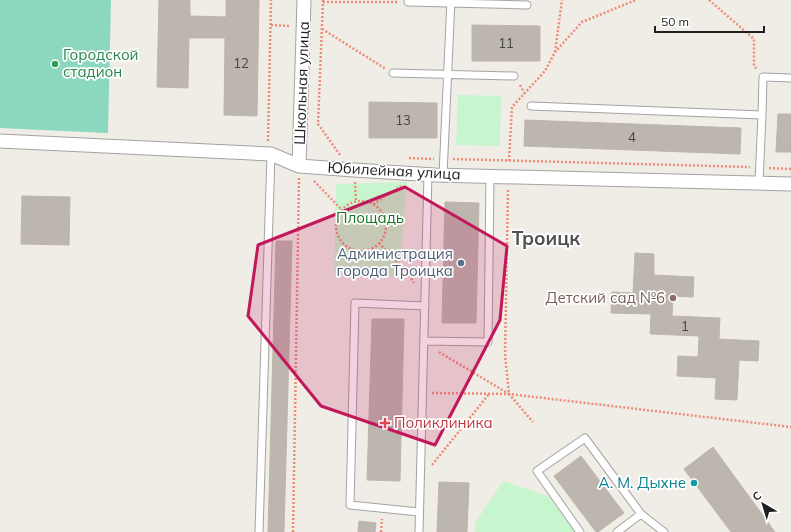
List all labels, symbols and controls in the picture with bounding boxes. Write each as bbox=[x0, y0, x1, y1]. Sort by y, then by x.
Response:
scale bar bbox=[655, 8, 764, 34]
text: 50 m bbox=[661, 14, 689, 29]
street label: Школьная улица bbox=[290, 21, 313, 145]
house number: 11 bbox=[498, 35, 514, 51]
place label: Городской стадион bbox=[63, 45, 139, 81]
house number: 12 bbox=[233, 55, 249, 71]
marker: Городской стадион bbox=[50, 59, 60, 69]
house number: 13 bbox=[395, 112, 411, 128]
house number: 4 bbox=[628, 129, 636, 145]
street label: Юбилейная улица bbox=[327, 158, 461, 183]
park label: Площадь bbox=[336, 208, 404, 227]
district label: Троицк bbox=[512, 226, 580, 250]
place label: Администрация города Троицка bbox=[336, 244, 453, 280]
marker: Администрация города Троицка bbox=[456, 258, 466, 268]
place label: Детский сад №6 bbox=[545, 288, 665, 307]
marker: Детский сад №6 bbox=[668, 293, 678, 303]
house number: 1 bbox=[681, 318, 689, 334]
place label: Поликлиника bbox=[394, 413, 493, 432]
marker: Поликлиника bbox=[379, 417, 391, 429]
place label: А. М. Дыхне bbox=[599, 473, 686, 492]
marker: А. М. Дыхне bbox=[689, 478, 699, 488]
north arrow bbox=[743, 484, 783, 524]
text: С bbox=[750, 488, 764, 504]

